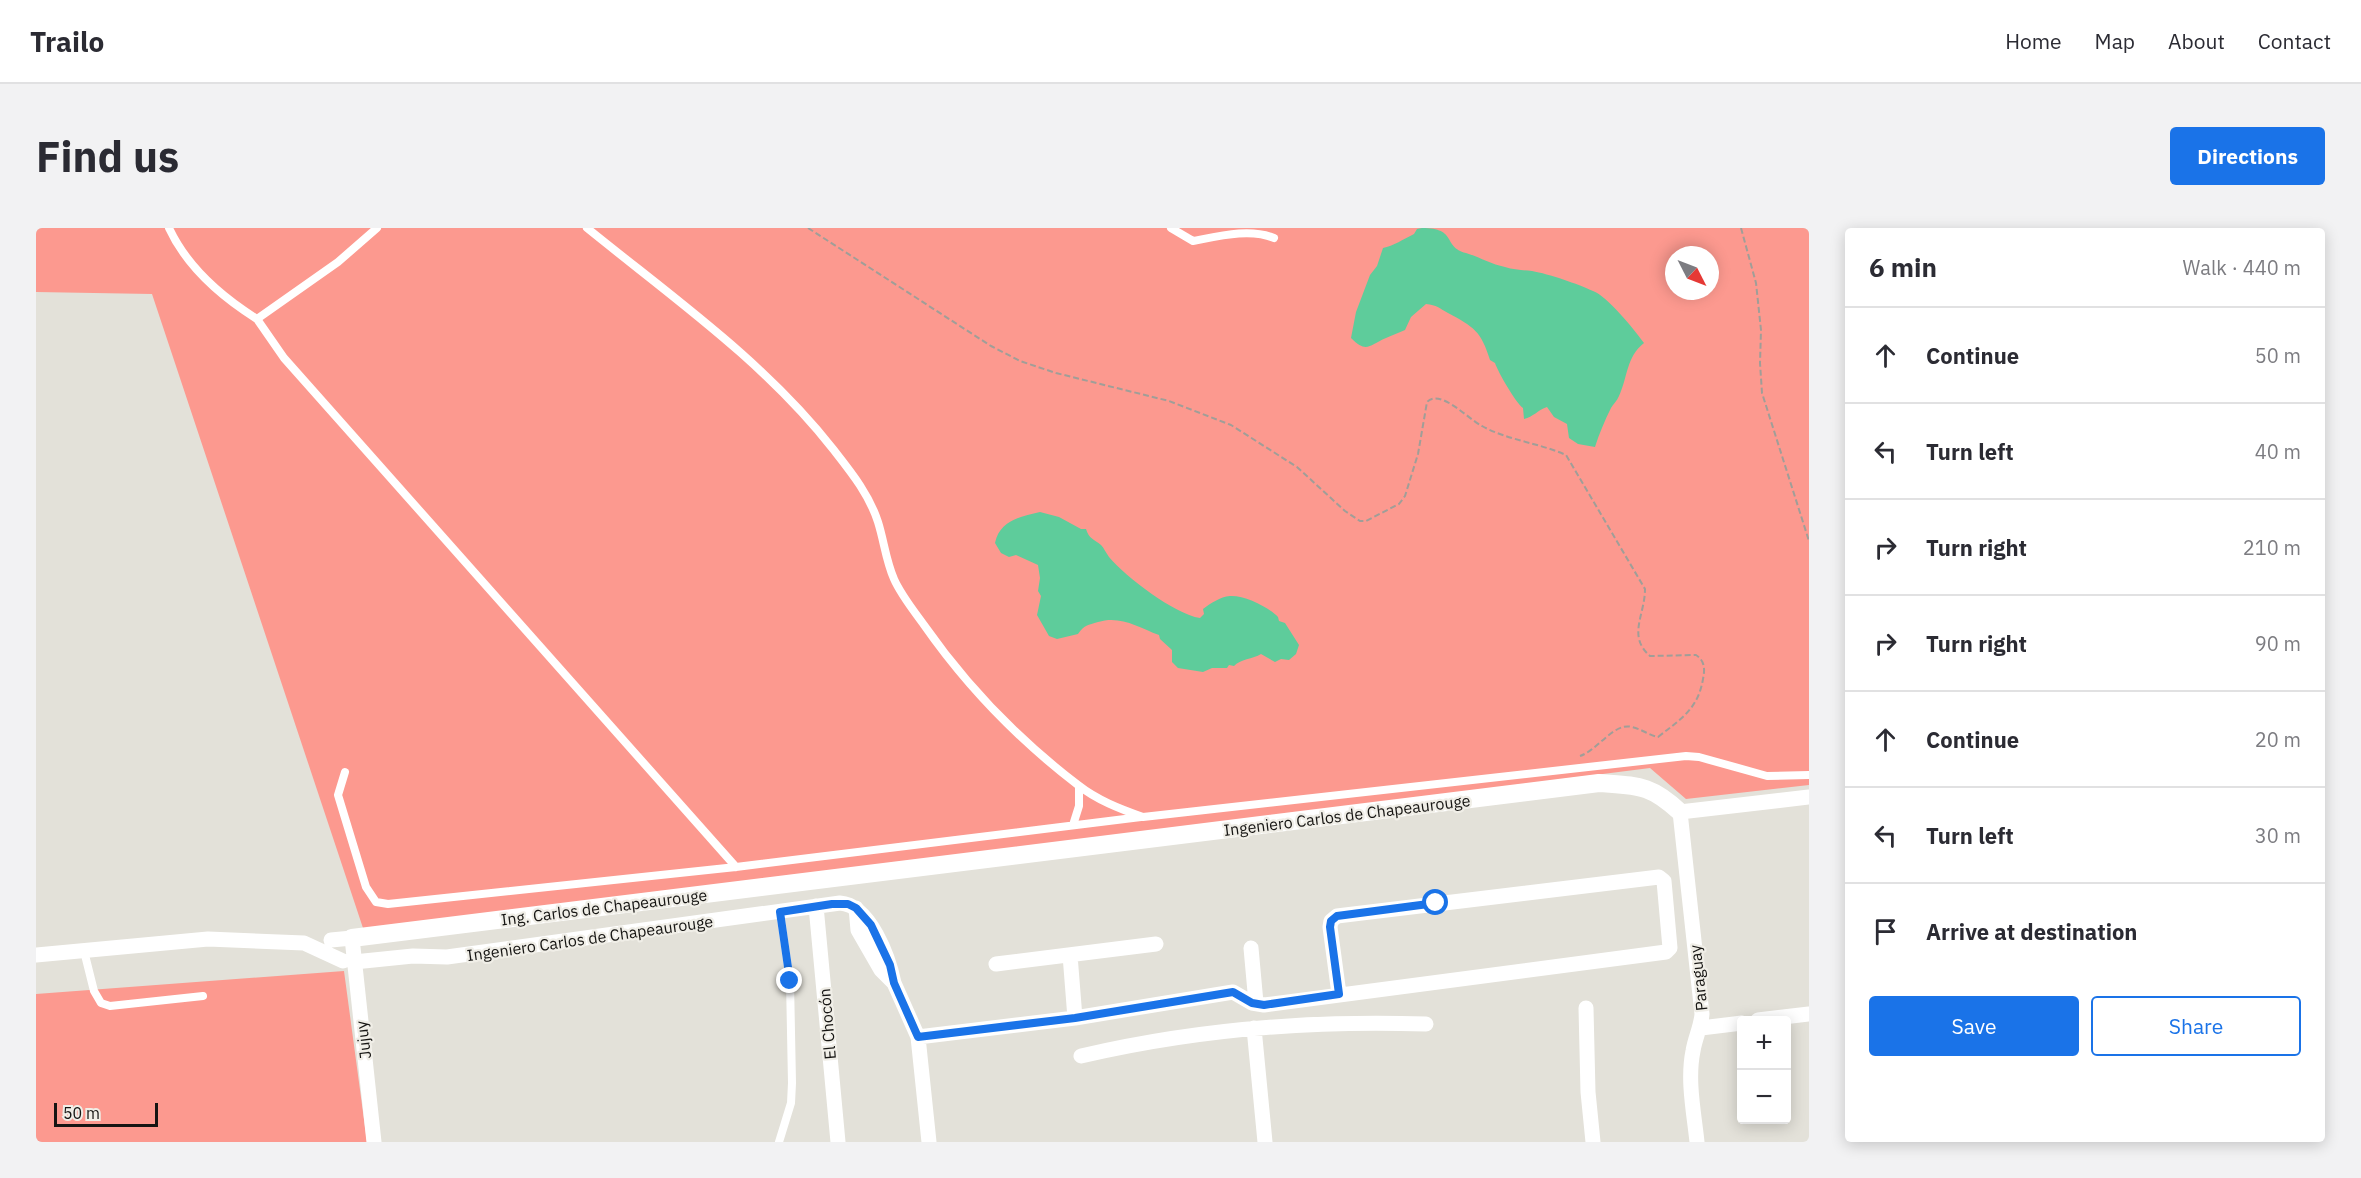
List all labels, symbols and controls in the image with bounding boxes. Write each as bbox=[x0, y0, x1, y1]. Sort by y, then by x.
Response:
text: Trailo bbox=[30, 23, 104, 60]
text: Home bbox=[2005, 27, 2062, 55]
text: Map bbox=[2095, 27, 2135, 55]
text: About bbox=[2168, 27, 2225, 55]
text: Contact bbox=[2258, 27, 2331, 55]
button: Directions bbox=[2170, 127, 2325, 185]
text: Find us bbox=[36, 129, 179, 184]
north arrow bbox=[1665, 246, 1719, 300]
text: 6 min bbox=[1869, 250, 1937, 284]
text: Walk · 440 m bbox=[2183, 254, 2301, 281]
icon: ahead bbox=[1869, 339, 1902, 372]
text: Continue bbox=[1926, 341, 2019, 370]
text: 50 m bbox=[2255, 342, 2301, 369]
icon: left bbox=[1869, 435, 1902, 468]
text: Turn left bbox=[1926, 437, 2014, 466]
text: 40 m bbox=[2255, 438, 2301, 465]
icon: right bbox=[1869, 531, 1902, 564]
text: Turn right bbox=[1926, 533, 2027, 562]
text: 210 m bbox=[2243, 534, 2301, 561]
icon: right bbox=[1869, 627, 1902, 660]
text: Turn right bbox=[1926, 629, 2027, 658]
text: 90 m bbox=[2255, 630, 2301, 657]
icon: ahead bbox=[1869, 723, 1902, 756]
text: Continue bbox=[1926, 725, 2019, 754]
text: 20 m bbox=[2255, 726, 2301, 753]
street label: Ingeniero Carlos de Chapeaurouge bbox=[1223, 790, 1472, 840]
icon: left bbox=[1869, 819, 1902, 852]
text: Turn left bbox=[1926, 821, 2014, 850]
text: 30 m bbox=[2255, 822, 2301, 849]
street label: Ing. Carlos de Chapeaurouge bbox=[500, 884, 708, 930]
route start bbox=[1422, 889, 1448, 915]
street label: Ingeniero Carlos de Chapeaurouge bbox=[466, 911, 715, 965]
icon: arrive bbox=[1869, 915, 1902, 948]
text: Arrive at destination bbox=[1926, 917, 2137, 946]
street label: Paraguay bbox=[1685, 944, 1711, 1012]
route end bbox=[776, 967, 802, 993]
street label: El Chocón bbox=[814, 988, 840, 1060]
button: Save bbox=[1869, 996, 2079, 1056]
button: Share bbox=[2091, 996, 2301, 1056]
map controls bbox=[1737, 1016, 1791, 1124]
button: + bbox=[1737, 1016, 1791, 1070]
street label: Jujuy bbox=[351, 1020, 375, 1060]
button: − bbox=[1737, 1070, 1791, 1124]
scale bar bbox=[54, 1100, 158, 1128]
text: 50 m bbox=[63, 1103, 100, 1123]

